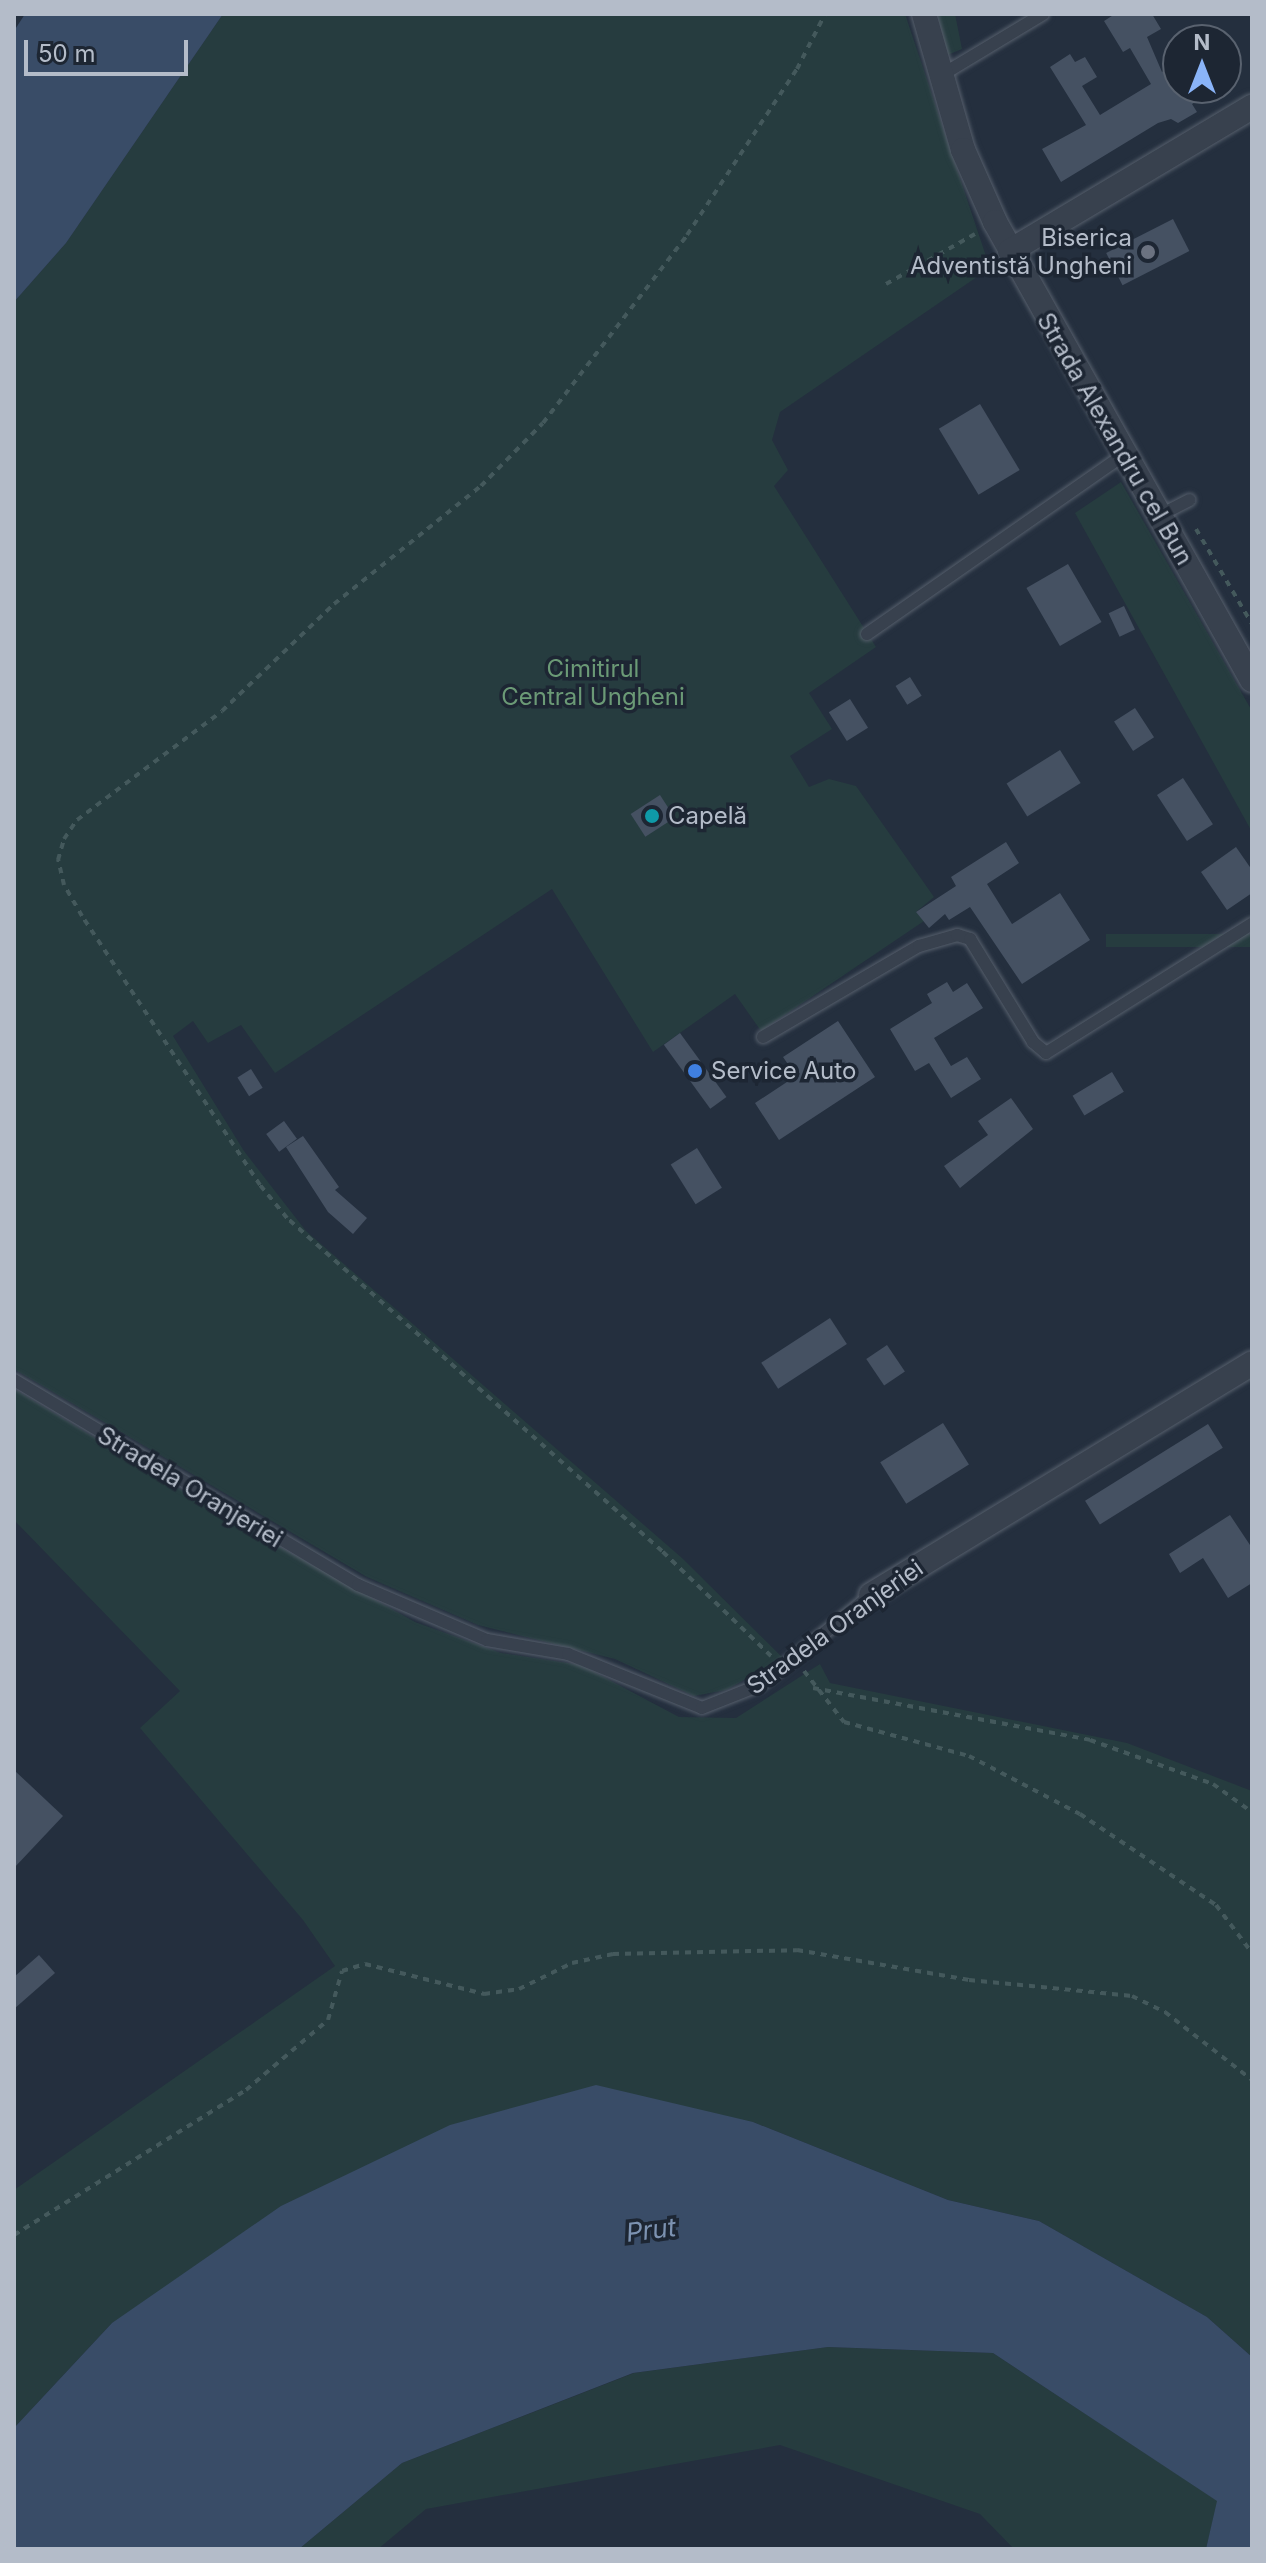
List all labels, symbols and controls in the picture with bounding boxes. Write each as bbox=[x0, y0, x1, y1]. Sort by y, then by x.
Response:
scale bar bbox=[28, 24, 192, 74]
north arrow bbox=[1162, 24, 1242, 104]
text: N bbox=[1194, 29, 1210, 55]
text: 50 m bbox=[38, 39, 96, 68]
place label: Biserica Adventistă Ungheni bbox=[910, 224, 1132, 280]
marker: Biserica Adventistă Ungheni bbox=[1139, 243, 1157, 261]
street label: Strada Alexandru cel Bun bbox=[1031, 308, 1199, 570]
park label: Cimitirul Central Ungheni bbox=[501, 655, 685, 711]
place label: Capelă bbox=[668, 802, 747, 830]
marker: Capelă bbox=[643, 807, 661, 825]
place label: Service Auto bbox=[711, 1057, 856, 1085]
marker: Service Auto bbox=[686, 1062, 704, 1080]
street label: Stradela Oranjeriei bbox=[92, 1420, 288, 1554]
street label: Stradela Oranjeriei bbox=[741, 1554, 929, 1700]
water label: Prut bbox=[624, 2211, 678, 2249]

